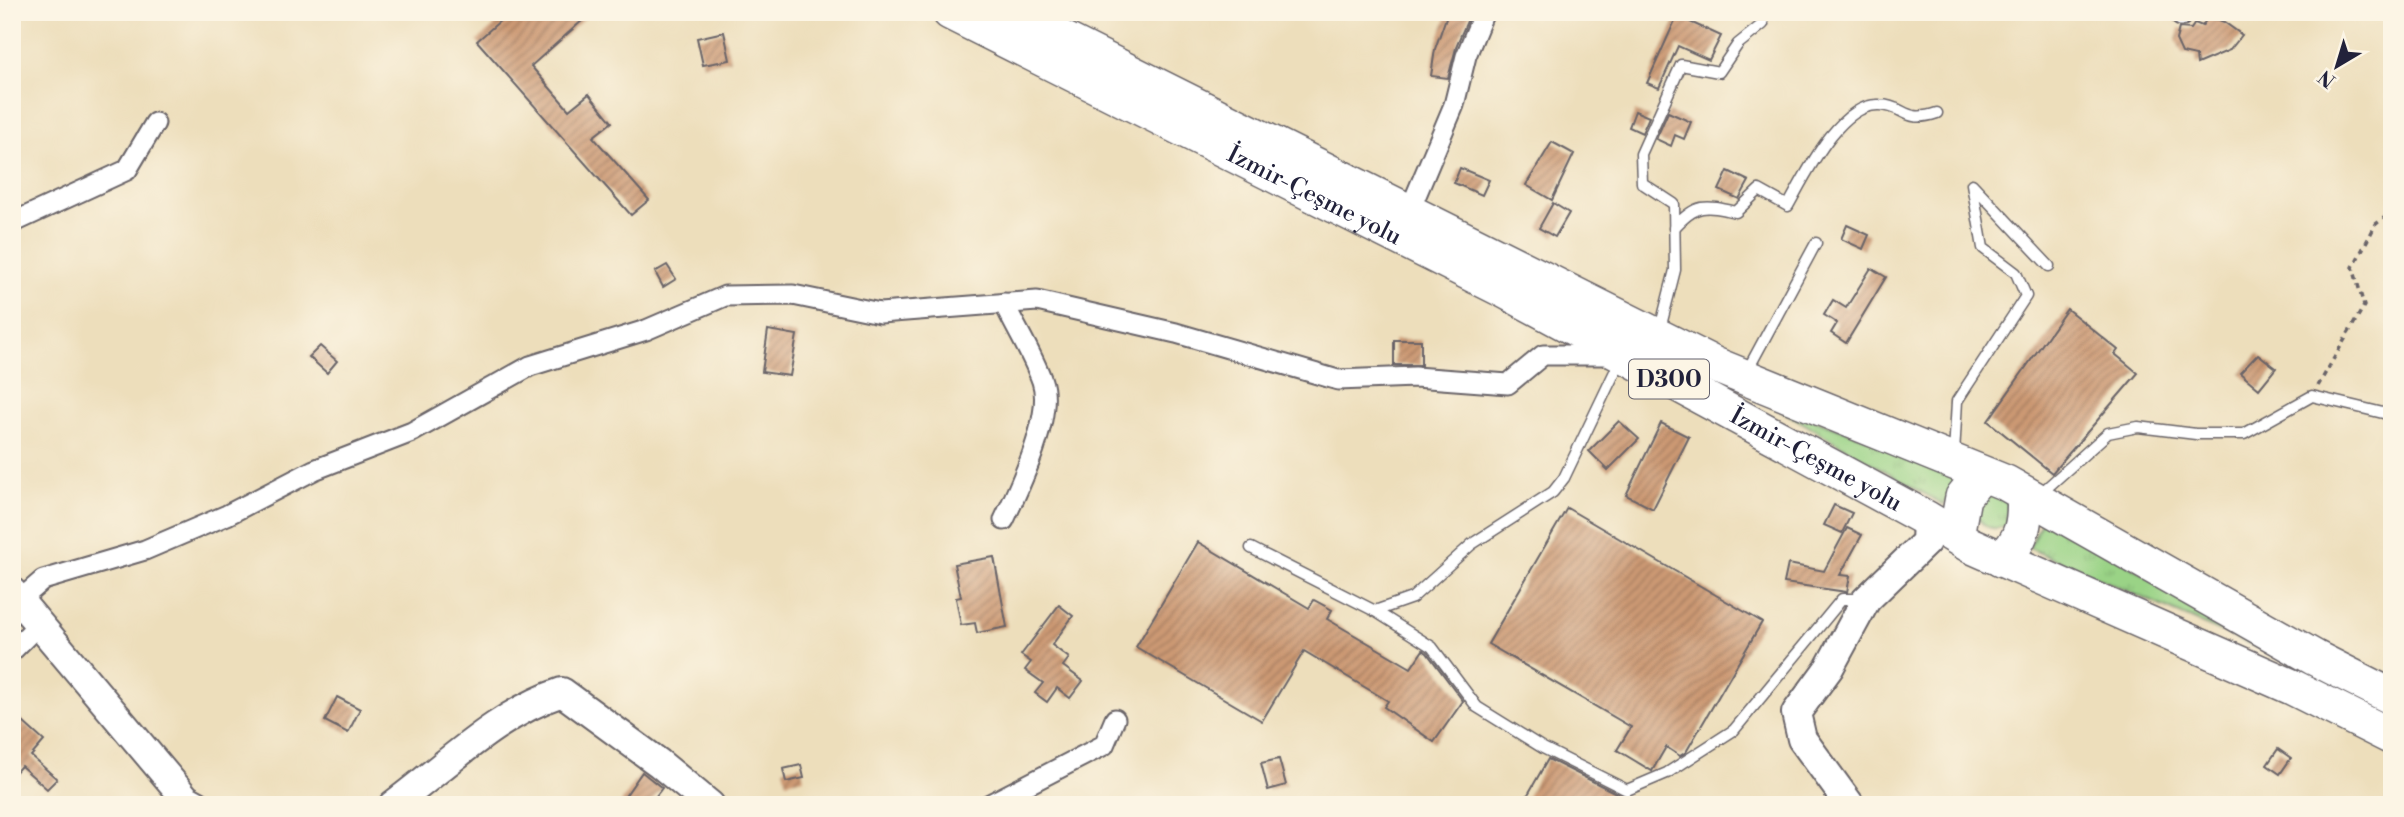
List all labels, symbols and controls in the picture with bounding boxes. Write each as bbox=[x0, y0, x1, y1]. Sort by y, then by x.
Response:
north arrow bbox=[2302, 32, 2372, 102]
text: N bbox=[2314, 65, 2340, 93]
street label: İzmir-Çeşme yolu bbox=[1222, 139, 1407, 252]
road number: D300 bbox=[1629, 360, 1709, 398]
street label: İzmir-Çeşme yolu bbox=[1725, 400, 1907, 519]

